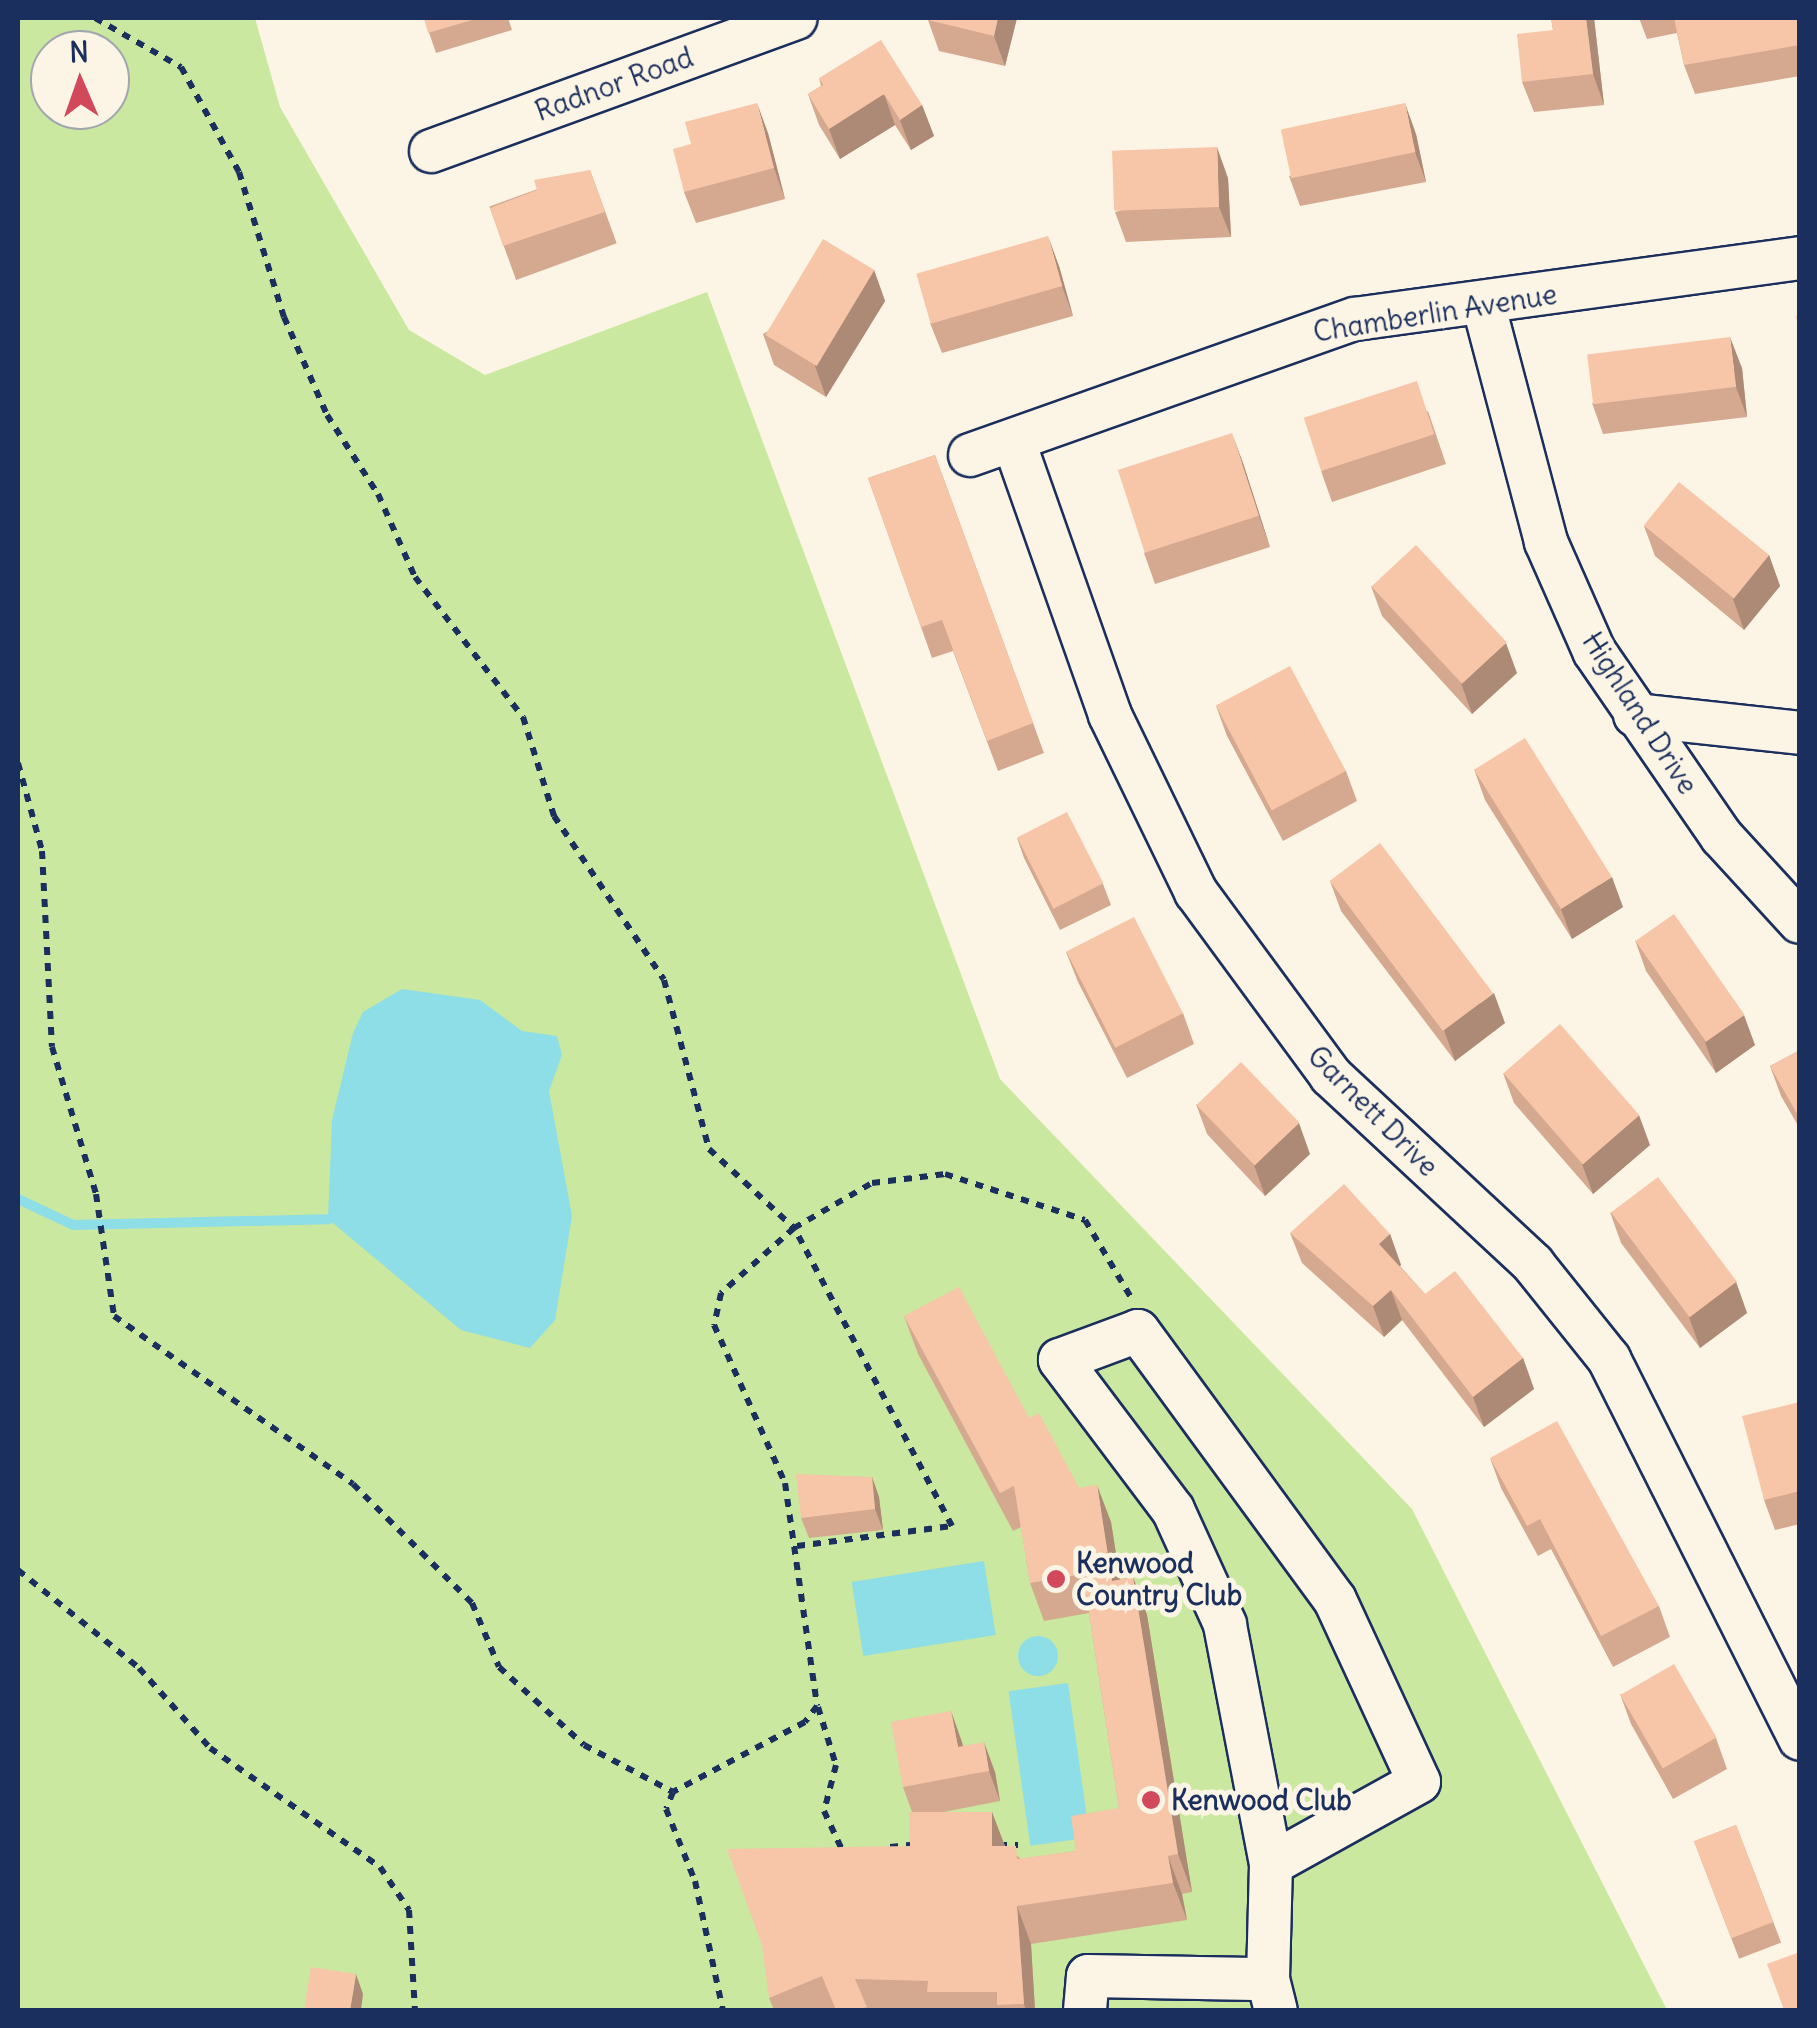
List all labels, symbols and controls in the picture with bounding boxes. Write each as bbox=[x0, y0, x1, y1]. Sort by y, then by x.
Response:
north arrow bbox=[30, 30, 130, 130]
text: N bbox=[69, 34, 89, 70]
street label: Radnor Road bbox=[530, 40, 698, 128]
street label: Chamberlin Avenue bbox=[1311, 277, 1559, 349]
street label: Highland Drive bbox=[1575, 626, 1705, 800]
street label: Garnett Drive bbox=[1301, 1039, 1445, 1183]
place label: Kenwood Country Club bbox=[1076, 1546, 1242, 1612]
marker: Kenwood Country Club bbox=[1045, 1568, 1067, 1590]
place label: Kenwood Club bbox=[1171, 1783, 1352, 1817]
marker: Kenwood Club bbox=[1140, 1789, 1162, 1811]

